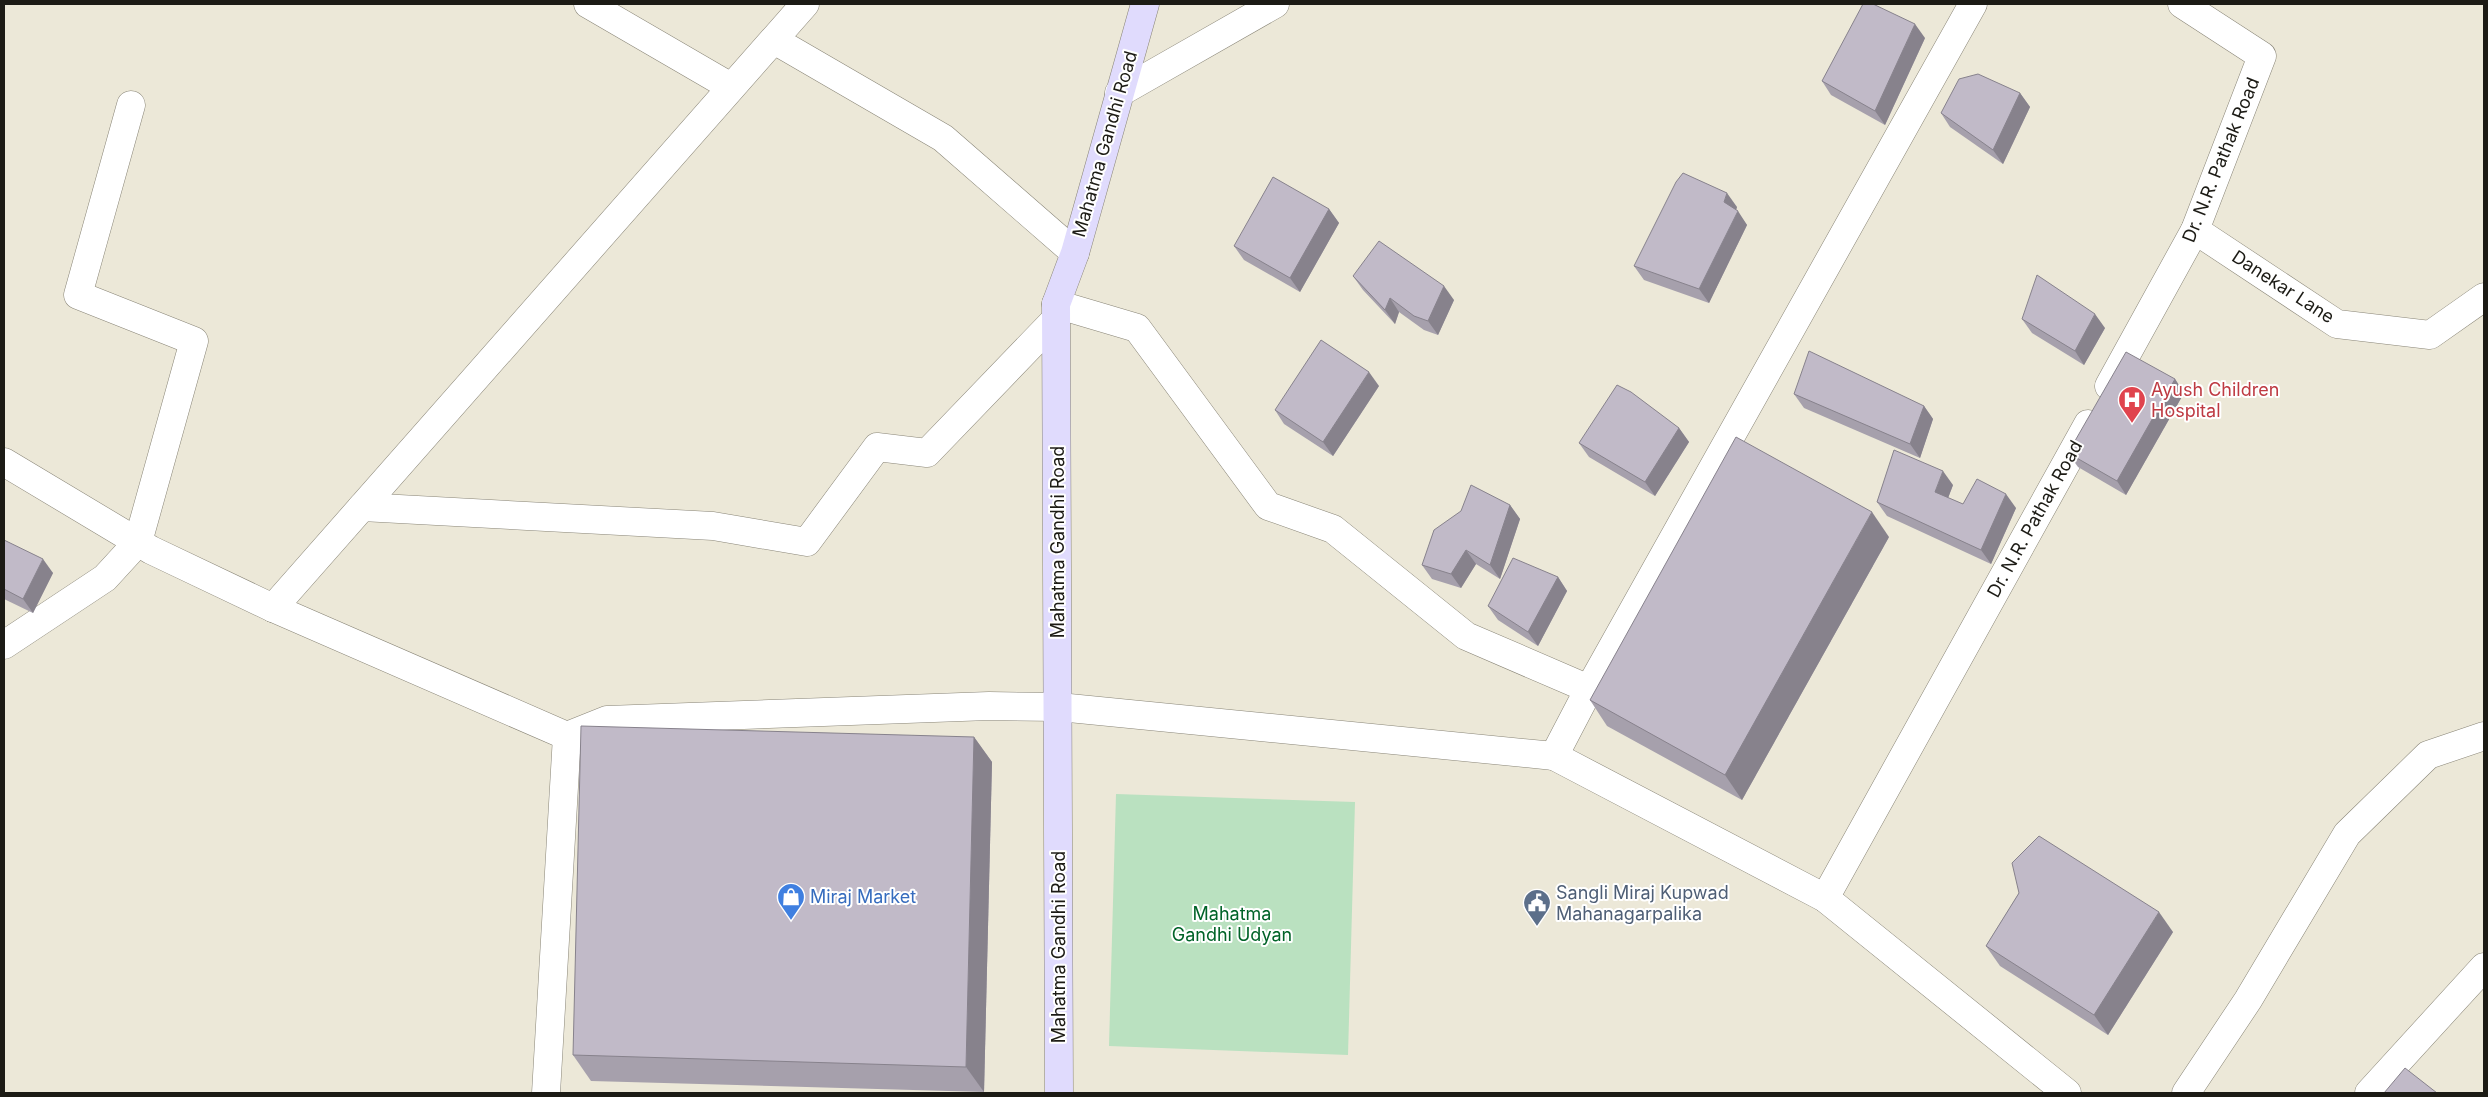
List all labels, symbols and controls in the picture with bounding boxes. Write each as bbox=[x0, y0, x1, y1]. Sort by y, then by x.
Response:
street label: Mahatma Gandhi Road bbox=[1068, 48, 1141, 239]
street label: Dr. N.R. Pathak Road bbox=[2178, 74, 2263, 245]
street label: Danekar Lane bbox=[2228, 246, 2338, 327]
place label: Ayush Children Hospital bbox=[2151, 379, 2279, 421]
hospital icon: Ayush Children Hospital bbox=[2117, 385, 2147, 424]
street label: Dr. N.R. Pathak Road bbox=[1983, 437, 2086, 601]
street label: Mahatma Gandhi Road bbox=[1047, 446, 1068, 638]
street label: Mahatma Gandhi Road bbox=[1048, 851, 1069, 1043]
shop icon: Miraj Market bbox=[776, 882, 806, 921]
place label: Sangli Miraj Kupwad Mahanagarpalika bbox=[1556, 882, 1729, 924]
place label: Miraj Market bbox=[810, 886, 916, 907]
public building icon: Sangli Miraj Kupwad Mahanagarpalika bbox=[1522, 888, 1552, 927]
park label: Mahatma Gandhi Udyan bbox=[1172, 903, 1292, 945]

